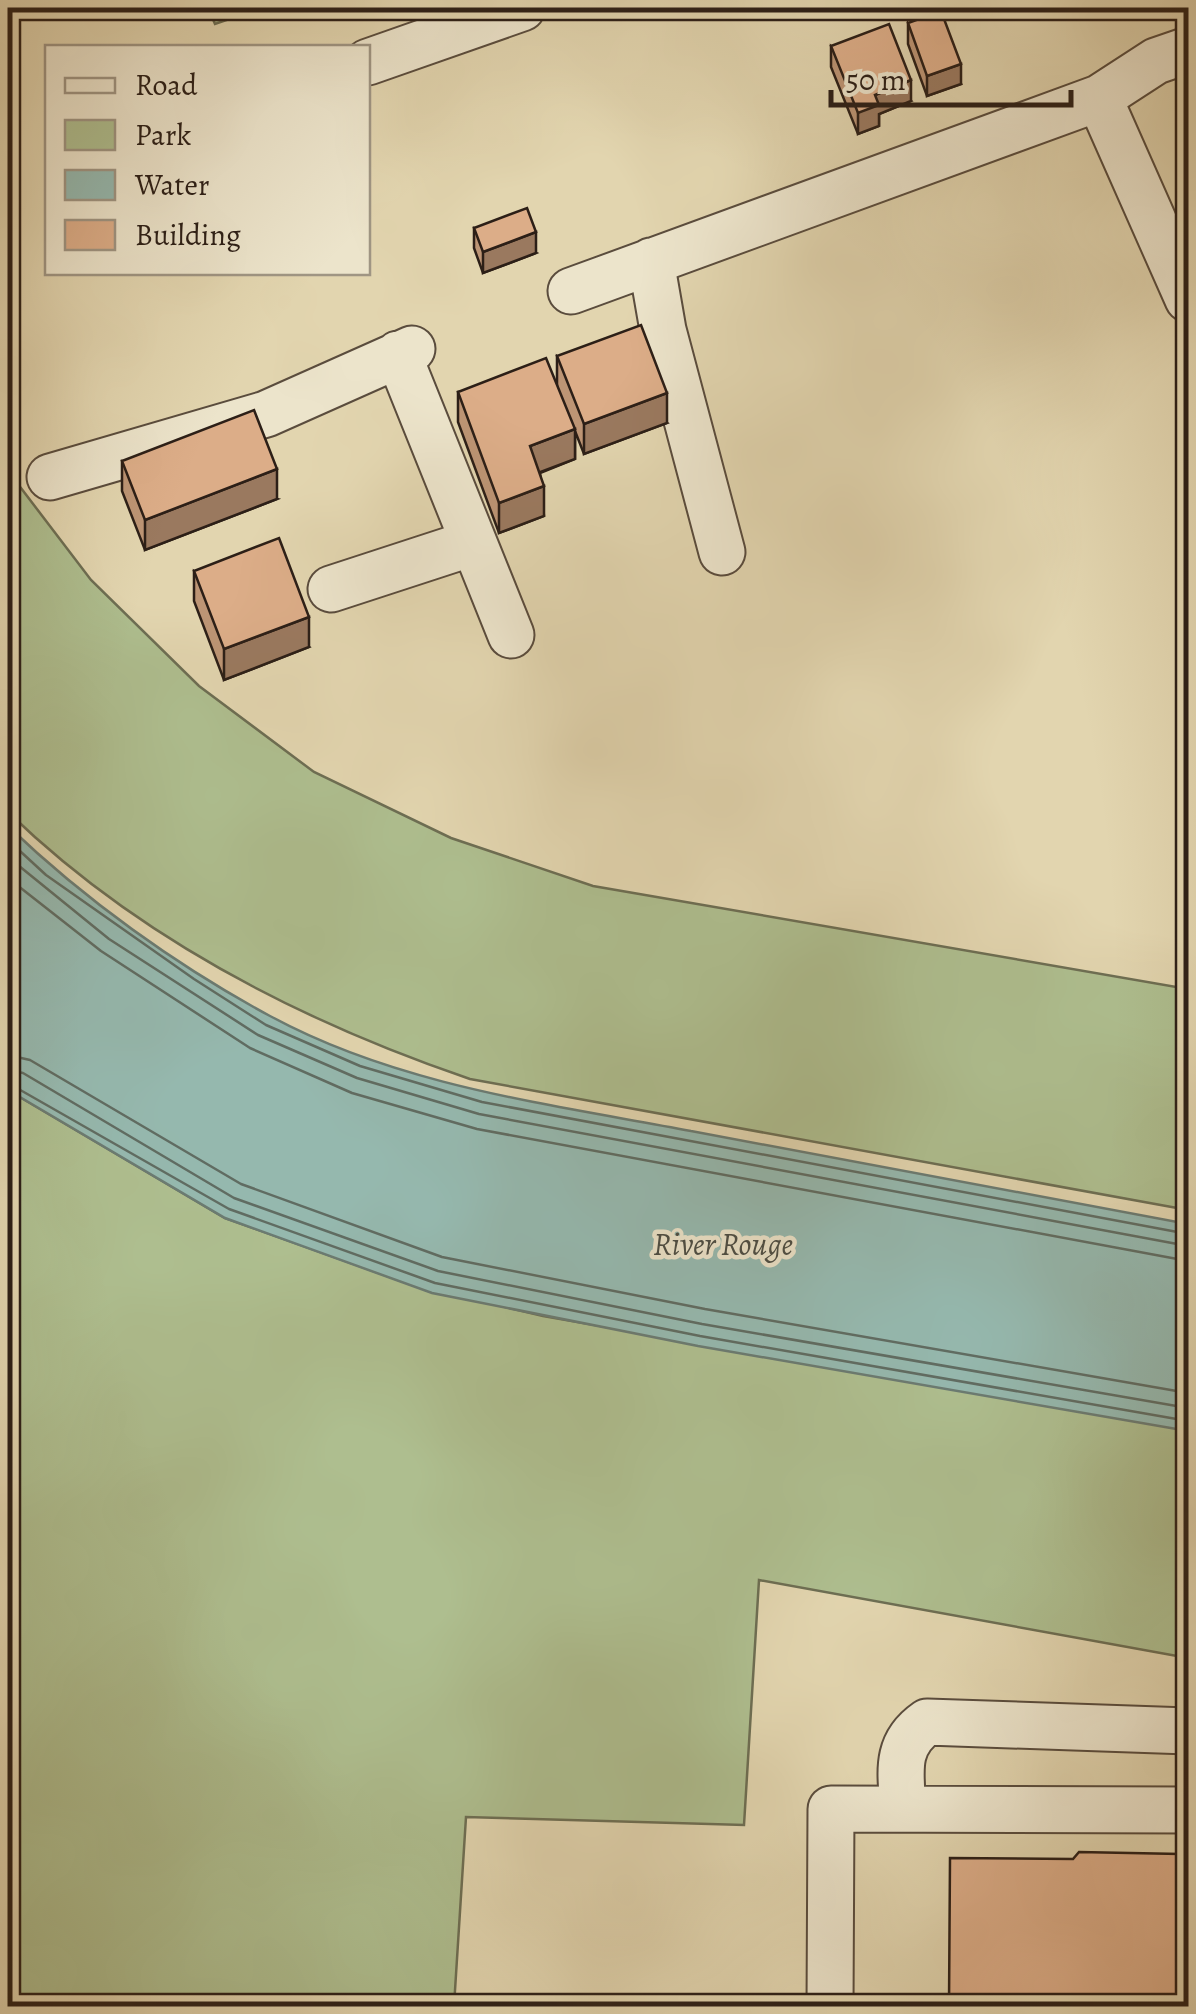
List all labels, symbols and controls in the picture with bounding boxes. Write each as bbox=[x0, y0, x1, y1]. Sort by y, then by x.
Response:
legend bbox=[45, 45, 370, 275]
scale bar bbox=[831, 45, 1071, 107]
text: 50 m bbox=[846, 60, 906, 100]
text: Road bbox=[135, 65, 198, 105]
text: Park bbox=[135, 115, 191, 155]
text: Water bbox=[134, 165, 209, 205]
text: Building bbox=[135, 215, 241, 255]
water label: River Rouge bbox=[653, 1222, 793, 1266]

